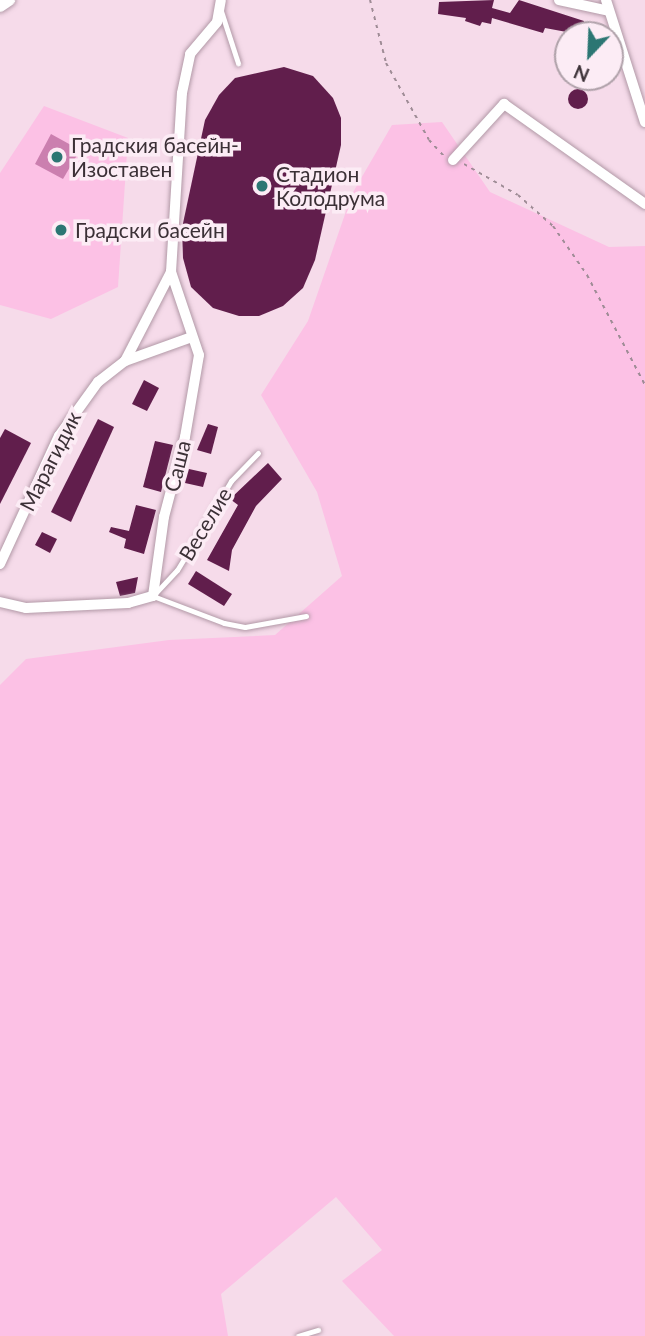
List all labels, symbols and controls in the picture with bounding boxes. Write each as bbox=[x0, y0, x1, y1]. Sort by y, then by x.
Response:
north arrow bbox=[554, 21, 624, 91]
text: N bbox=[570, 61, 593, 87]
place label: Градския басейн- Изоставен bbox=[71, 132, 239, 182]
marker: Градския басейн- Изоставен bbox=[49, 149, 65, 165]
place label: Стадион Колодрума bbox=[276, 161, 385, 211]
marker: Стадион Колодрума bbox=[254, 178, 270, 194]
place label: Градски басейн bbox=[75, 217, 225, 243]
marker: Градски басейн bbox=[53, 222, 69, 238]
street label: Марагидик bbox=[14, 407, 86, 515]
street label: Саша bbox=[158, 438, 196, 494]
street label: Веселие bbox=[173, 483, 237, 565]

